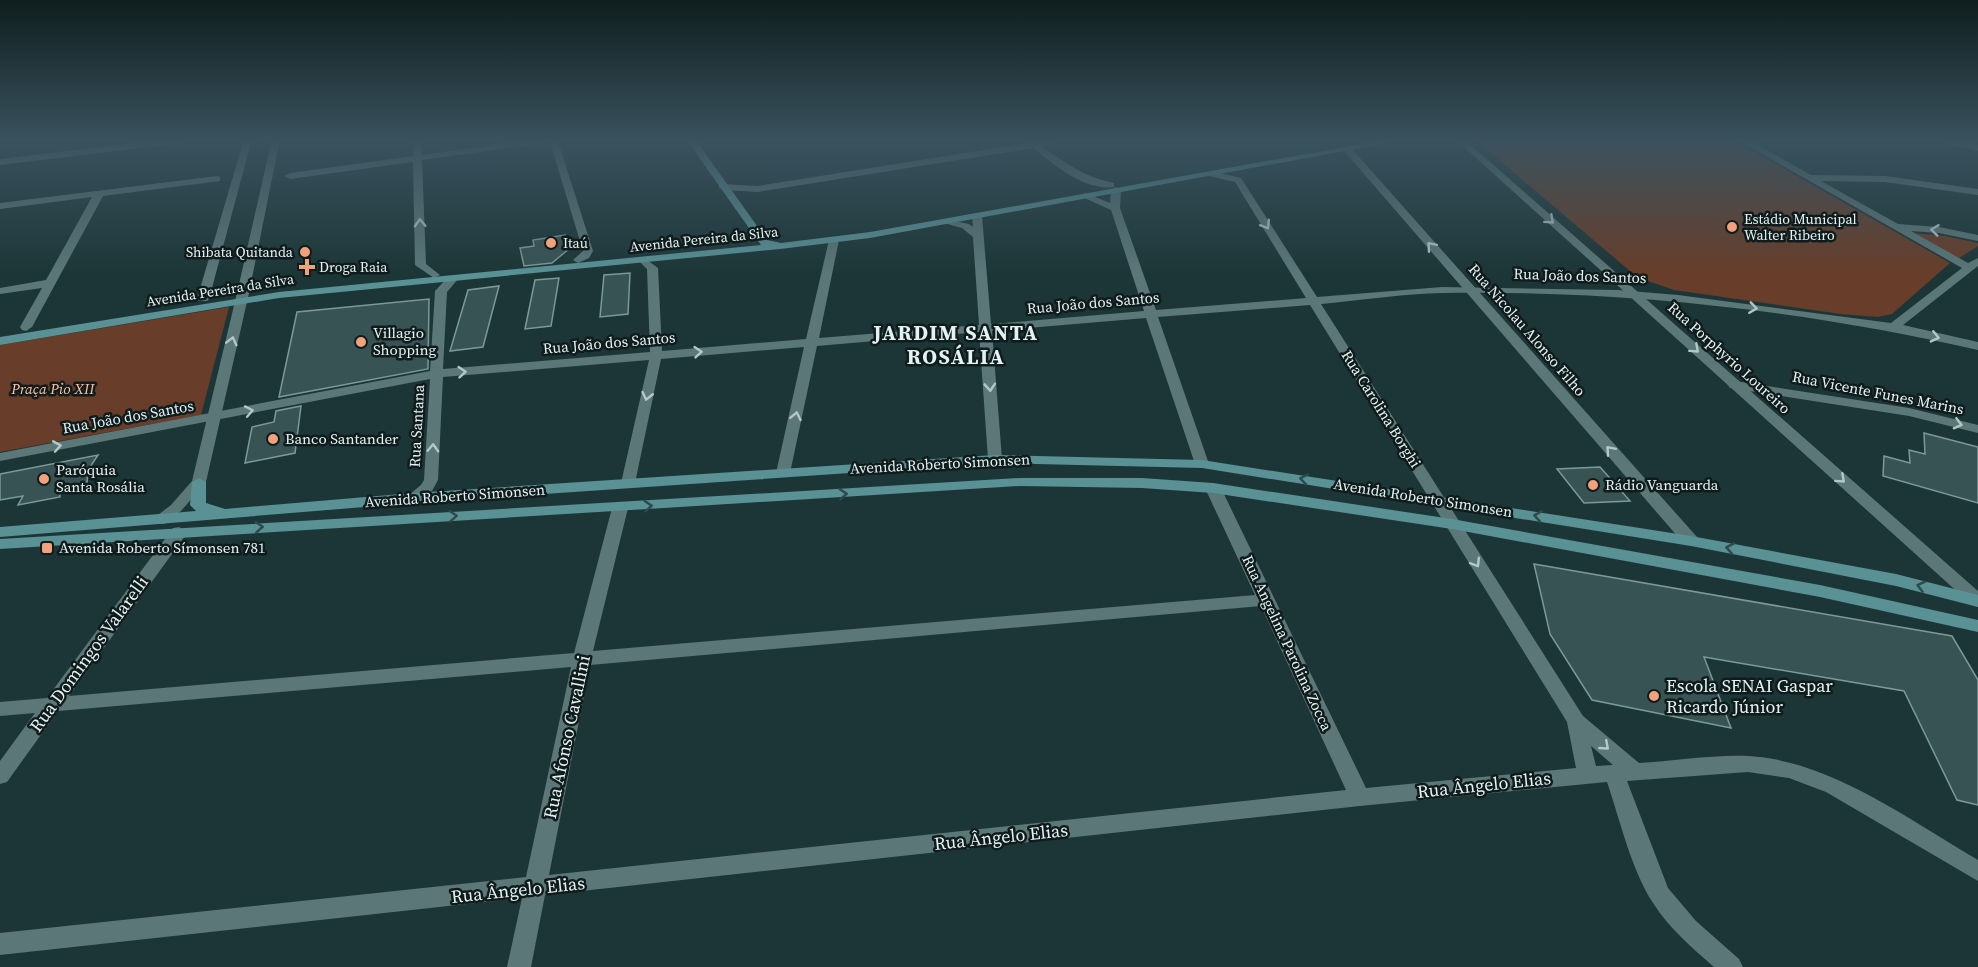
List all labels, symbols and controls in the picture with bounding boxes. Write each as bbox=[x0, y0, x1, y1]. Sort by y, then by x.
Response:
place label: Estádio Municipal Walter Ribeiro bbox=[1744, 209, 1857, 245]
one-way arrow bbox=[1543, 213, 1554, 224]
one-way arrow bbox=[414, 219, 426, 228]
one-way arrow bbox=[1258, 219, 1270, 229]
marker: Estádio Municipal Walter Ribeiro bbox=[1725, 220, 1739, 234]
street label: Avenida Pereira da Silva bbox=[629, 221, 780, 257]
one-way arrow bbox=[1931, 224, 1940, 237]
place label: Itaú bbox=[563, 233, 588, 253]
marker: Itaú bbox=[544, 236, 558, 250]
place label: Shibata Quitanda bbox=[186, 242, 294, 262]
one-way arrow bbox=[1428, 242, 1439, 253]
marker: Shibata Quitanda bbox=[298, 245, 312, 259]
place label: Droga Raia bbox=[319, 257, 388, 277]
street label: Rua Nicolau Alonso Filho bbox=[1464, 259, 1591, 400]
marker: Droga Raia bbox=[300, 260, 314, 274]
street label: Rua João dos Santos bbox=[1513, 263, 1647, 288]
street label: Avenida Pereira da Silva bbox=[145, 268, 296, 312]
street label: Rua João dos Santos bbox=[1026, 286, 1160, 319]
street label: Rua Porphyrio Loureiro bbox=[1663, 297, 1795, 418]
one-way arrow bbox=[1749, 301, 1758, 313]
district label: JARDIM SANTA ROSÁLIA bbox=[871, 318, 1039, 371]
place label: Villagio Shopping bbox=[373, 322, 437, 360]
street label: Rua João dos Santos bbox=[542, 326, 676, 359]
one-way arrow bbox=[1930, 329, 1940, 342]
marker: Villagio Shopping bbox=[354, 335, 368, 349]
one-way arrow bbox=[225, 336, 238, 346]
one-way arrow bbox=[1689, 342, 1699, 353]
one-way arrow bbox=[693, 346, 702, 359]
street label: Rua Carolina Borghi bbox=[1337, 346, 1426, 472]
one-way arrow bbox=[457, 366, 466, 379]
street label: Rua Vicente Funes Marins bbox=[1791, 366, 1966, 419]
park label: Praça Pio XII bbox=[10, 378, 95, 399]
one-way arrow bbox=[983, 382, 996, 391]
street label: Rua Santana bbox=[404, 384, 429, 468]
one-way arrow bbox=[641, 391, 654, 401]
street label: Rua João dos Santos bbox=[61, 395, 195, 438]
one-way arrow bbox=[244, 405, 254, 418]
one-way arrow bbox=[788, 411, 801, 421]
one-way arrow bbox=[1953, 416, 1963, 429]
place label: Banco Santander bbox=[285, 428, 399, 449]
marker: Banco Santander bbox=[266, 432, 280, 446]
one-way arrow bbox=[52, 440, 62, 453]
one-way arrow bbox=[426, 444, 439, 453]
one-way arrow bbox=[1606, 446, 1617, 457]
street label: Avenida Roberto Simonsen bbox=[849, 448, 1031, 479]
place label: Paróquia Santa Rosália bbox=[56, 459, 145, 497]
marker: Paróquia Santa Rosália bbox=[37, 472, 51, 486]
one-way arrow bbox=[1834, 472, 1845, 483]
street label: Avenida Roberto Simonsen bbox=[1332, 473, 1514, 522]
one-way arrow bbox=[1299, 474, 1308, 486]
place label: Rádio Vanguarda bbox=[1605, 474, 1719, 495]
marker: Rádio Vanguarda bbox=[1586, 478, 1600, 492]
street label: Avenida Roberto Simonsen bbox=[364, 479, 546, 512]
one-way arrow bbox=[838, 487, 847, 500]
one-way arrow bbox=[644, 500, 653, 513]
one-way arrow bbox=[449, 510, 458, 523]
one-way arrow bbox=[1533, 511, 1542, 523]
one-way arrow bbox=[254, 521, 263, 534]
place label: Avenida Roberto Símonsen 781 bbox=[59, 537, 266, 558]
marker: Avenida Roberto Símonsen 781 bbox=[40, 541, 54, 555]
one-way arrow bbox=[1726, 542, 1736, 555]
street label: Rua Angelina Parolina Zocca bbox=[1237, 552, 1338, 734]
one-way arrow bbox=[1469, 557, 1481, 567]
street label: Rua Domingos Valarelli bbox=[23, 570, 154, 737]
one-way arrow bbox=[1917, 581, 1927, 594]
street label: Rua Afonso Cavallini bbox=[537, 653, 596, 821]
place label: Escola SENAI Gaspar Ricardo Júnior bbox=[1666, 673, 1833, 719]
marker: Escola SENAI Gaspar Ricardo Júnior bbox=[1647, 689, 1661, 703]
one-way arrow bbox=[1598, 739, 1609, 750]
street label: Rua Ângelo Elias bbox=[1416, 765, 1552, 804]
street label: Rua Ângelo Elias bbox=[933, 817, 1069, 856]
street label: Rua Ângelo Elias bbox=[450, 870, 586, 909]

